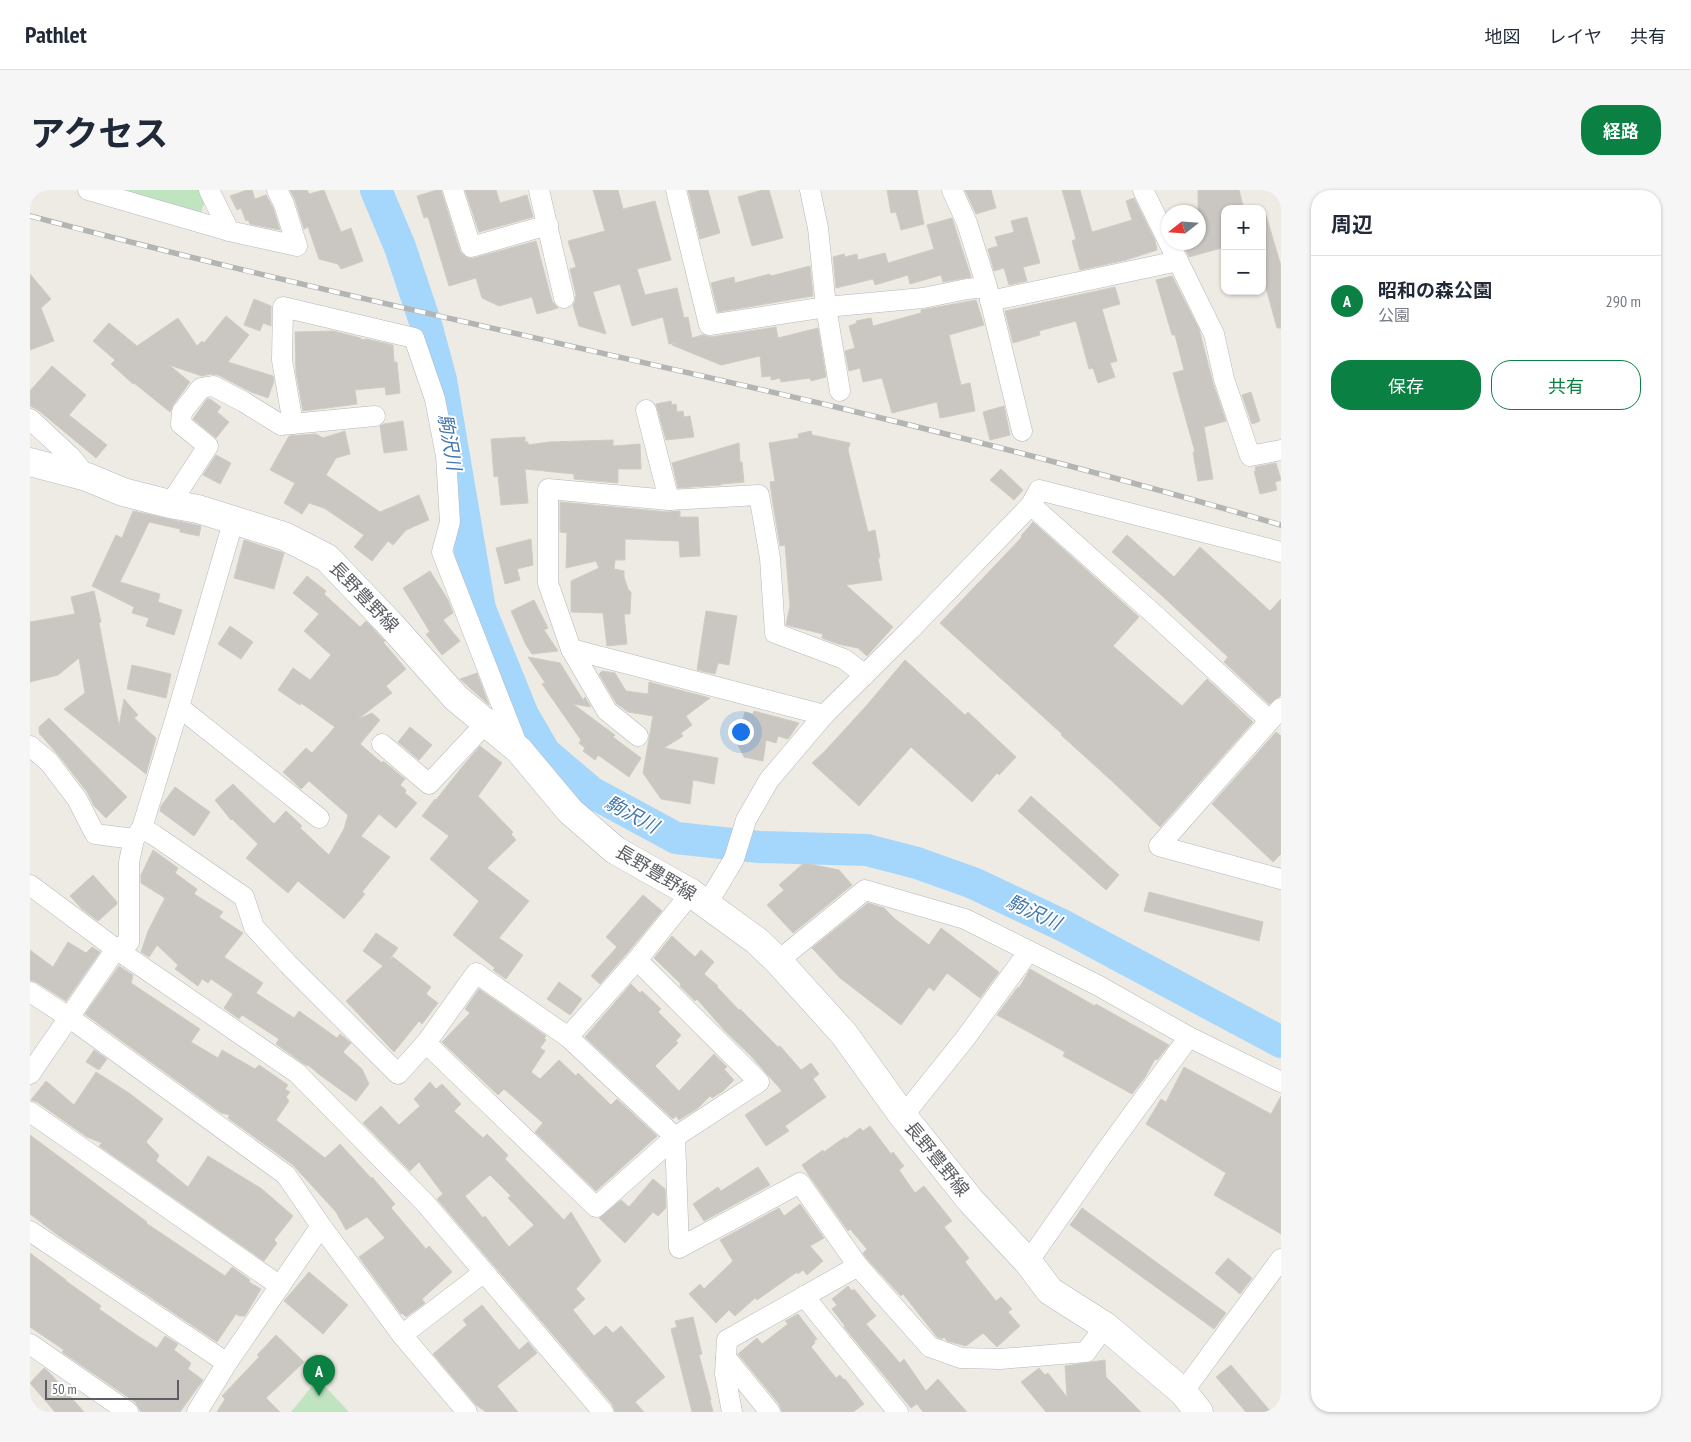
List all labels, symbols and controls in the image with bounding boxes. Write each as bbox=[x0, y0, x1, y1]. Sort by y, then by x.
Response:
text: Pathlet bbox=[25, 19, 87, 50]
text: 地図 bbox=[1485, 25, 1521, 48]
text: レイヤ bbox=[1549, 25, 1602, 48]
text: 共有 bbox=[1630, 25, 1666, 48]
button: 経路 bbox=[1581, 105, 1661, 155]
text: アクセス bbox=[30, 110, 168, 156]
north arrow bbox=[1161, 205, 1206, 250]
map controls bbox=[1221, 205, 1266, 295]
button: + bbox=[1221, 205, 1266, 250]
text: 周辺 bbox=[1331, 211, 1373, 238]
button: − bbox=[1221, 250, 1266, 295]
text: 昭和の森公園 bbox=[1378, 278, 1492, 302]
text: A bbox=[1343, 291, 1351, 311]
text: 290 m bbox=[1606, 291, 1641, 311]
text: 公園 bbox=[1378, 305, 1410, 325]
button: 保存 bbox=[1331, 360, 1481, 410]
button: 共有 bbox=[1491, 360, 1641, 410]
water label: 駒沢川 bbox=[433, 412, 467, 474]
street label: 長野豊野線 bbox=[325, 556, 404, 637]
your location bbox=[728, 719, 754, 745]
water label: 駒沢川 bbox=[601, 790, 665, 839]
street label: 長野豊野線 bbox=[612, 840, 701, 906]
water label: 駒沢川 bbox=[1003, 889, 1067, 936]
street label: 長野豊野線 bbox=[900, 1116, 975, 1201]
pin: A bbox=[303, 1355, 335, 1396]
scale bar bbox=[45, 1377, 179, 1400]
text: 50 m bbox=[52, 1380, 77, 1398]

